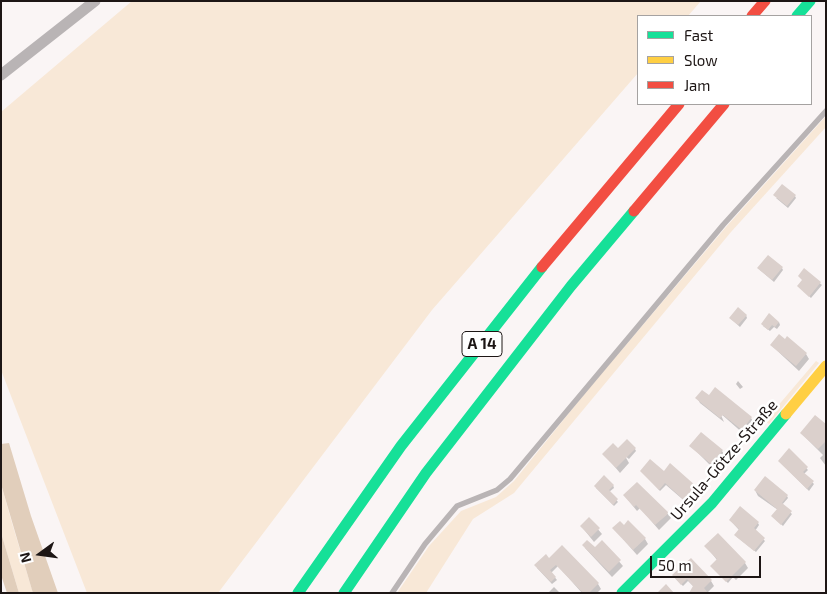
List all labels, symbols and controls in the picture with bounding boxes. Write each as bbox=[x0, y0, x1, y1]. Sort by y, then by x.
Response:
legend bbox=[637, 15, 812, 105]
text: Fast bbox=[684, 26, 713, 44]
text: Slow bbox=[684, 51, 718, 69]
text: Jam bbox=[684, 76, 710, 94]
road number: A 14 bbox=[462, 332, 502, 356]
street label: Ursula-Götze-Straße bbox=[666, 396, 782, 524]
north arrow bbox=[15, 529, 65, 579]
scale bar bbox=[652, 546, 763, 578]
text: N bbox=[15, 551, 34, 565]
text: 50 m bbox=[658, 556, 692, 574]

